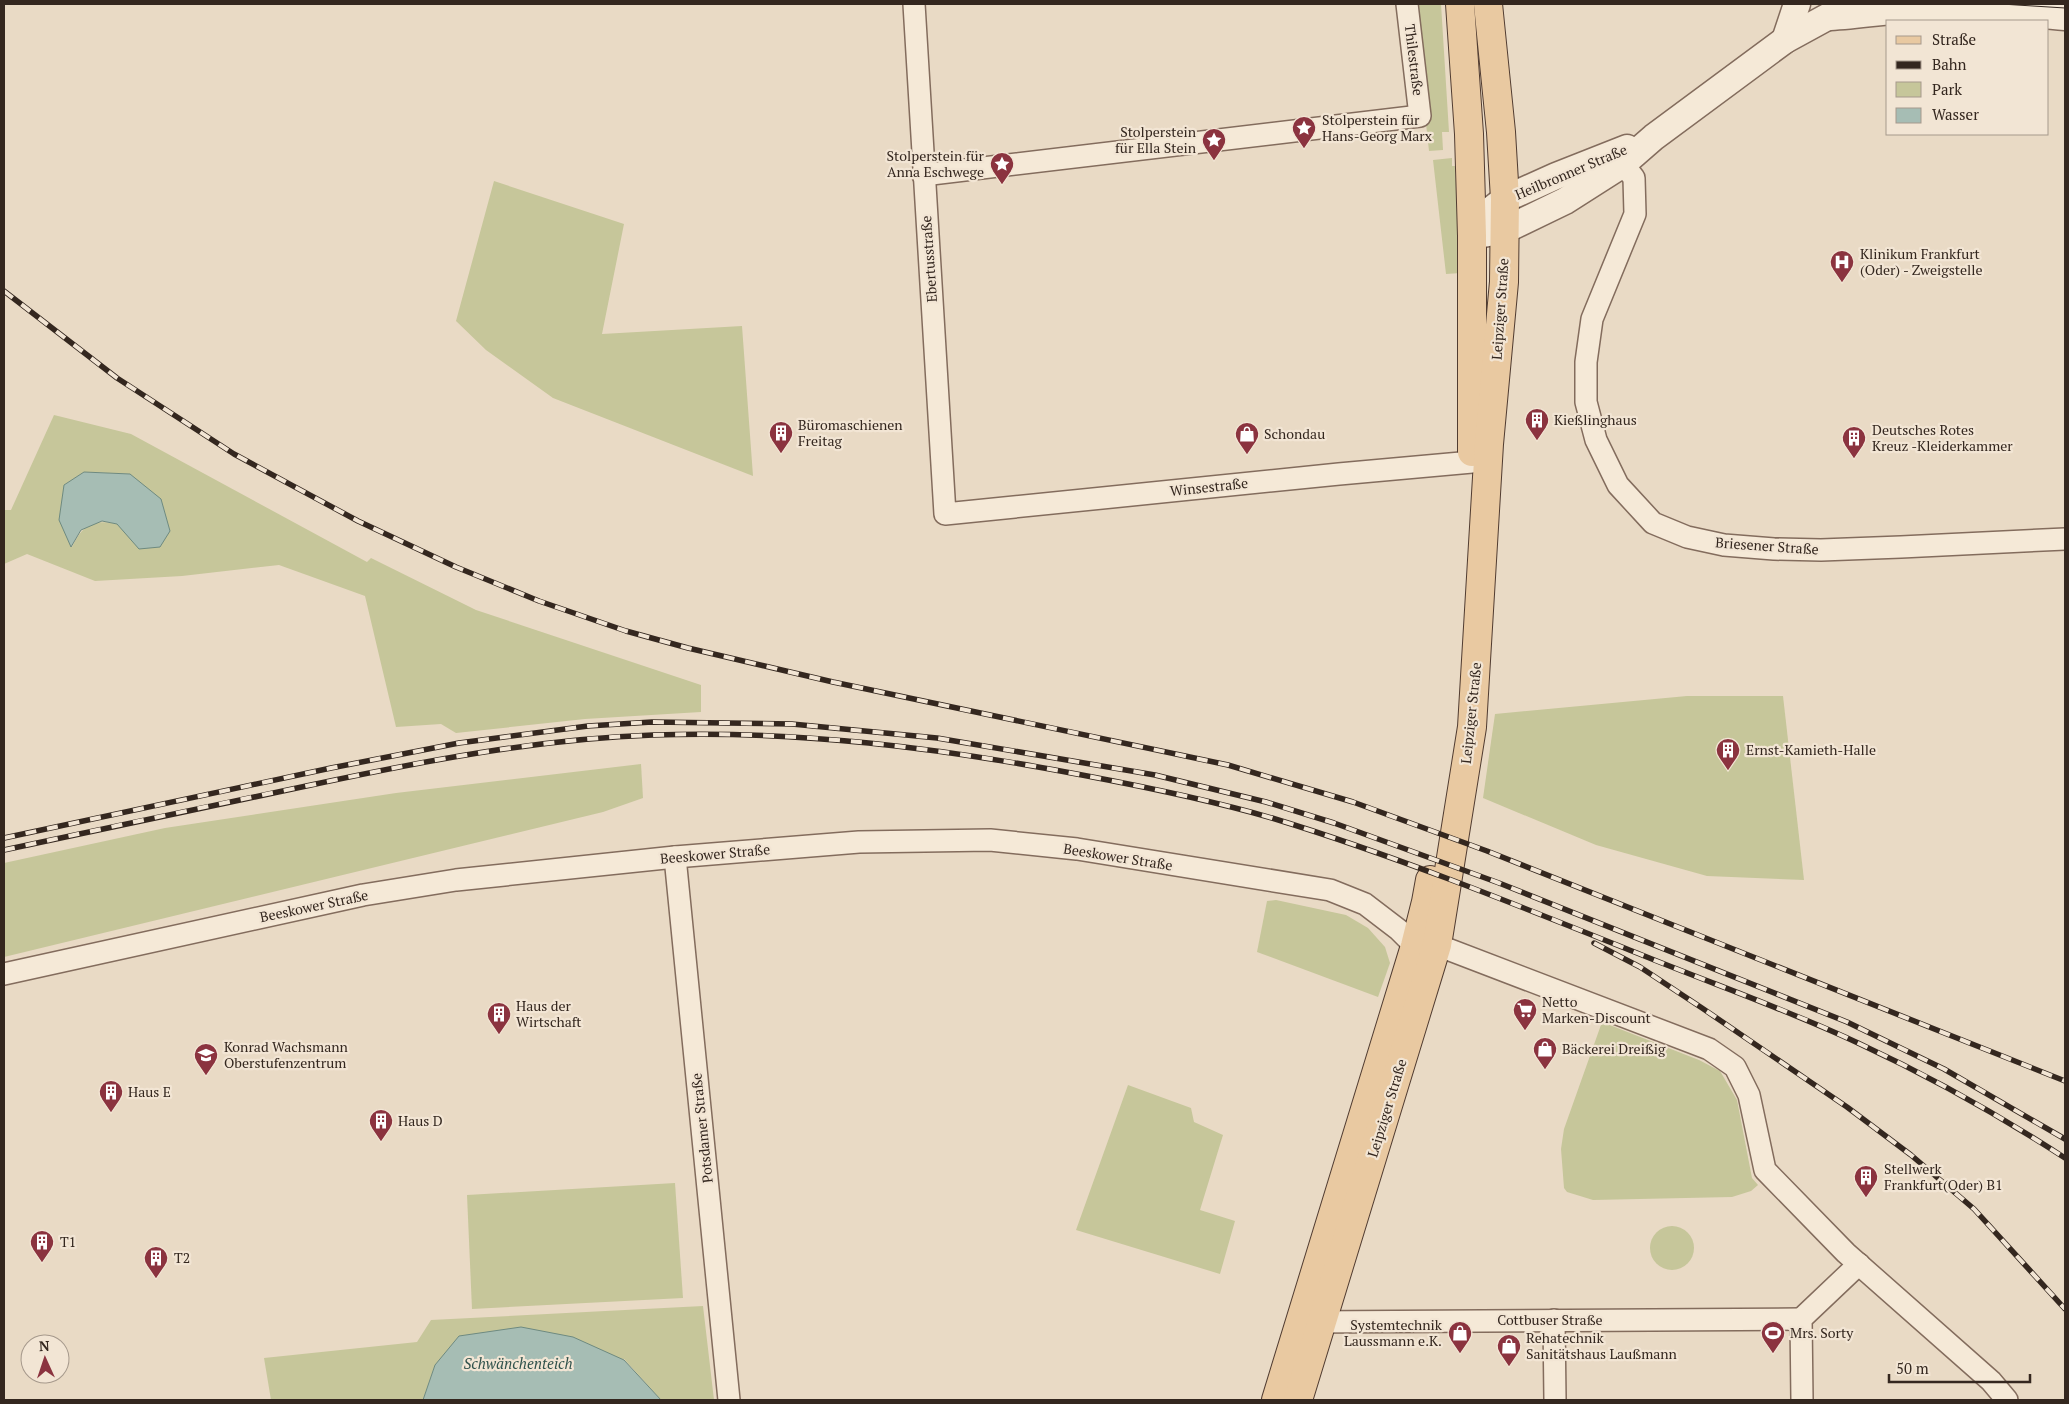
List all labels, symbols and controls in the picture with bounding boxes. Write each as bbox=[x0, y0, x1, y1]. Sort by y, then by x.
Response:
legend bbox=[1886, 20, 2049, 135]
street label: Thilestraße bbox=[1401, 23, 1428, 97]
text: Straße bbox=[1932, 29, 1976, 49]
text: Bahn bbox=[1932, 54, 1967, 74]
text: Park bbox=[1932, 79, 1962, 99]
text: Wasser bbox=[1932, 104, 1979, 124]
place label: Stolperstein für Hans-Georg Marx bbox=[1322, 110, 1433, 145]
place icon: Stolperstein für Hans-Georg Marx bbox=[1291, 115, 1317, 149]
place label: Stolperstein für Ella Stein bbox=[1115, 122, 1197, 157]
place icon: Stolperstein für Ella Stein bbox=[1201, 127, 1227, 161]
street label: Heilbronner Straße bbox=[1512, 139, 1630, 204]
place label: Stolperstein für Anna Eschwege bbox=[887, 146, 985, 181]
place icon: Stolperstein für Anna Eschwege bbox=[989, 151, 1015, 185]
street label: Ebertusstraße bbox=[916, 215, 941, 303]
place label: Klinikum Frankfurt (Oder) - Zweigstelle bbox=[1860, 244, 1982, 279]
hospital icon: Klinikum Frankfurt (Oder) - Zweigstelle bbox=[1829, 249, 1855, 283]
street label: Leipziger Straße bbox=[1486, 257, 1513, 361]
building icon: Kießlinghaus bbox=[1524, 407, 1550, 441]
place label: Kießlinghaus bbox=[1554, 410, 1637, 429]
place label: Büromaschienen Freitag bbox=[798, 415, 903, 450]
building icon: Büromaschienen Freitag bbox=[768, 420, 794, 454]
place label: Deutsches Rotes Kreuz -Kleiderkammer bbox=[1872, 420, 2013, 455]
shop icon: Schondau bbox=[1234, 421, 1260, 455]
place label: Schondau bbox=[1264, 424, 1325, 443]
building icon: Deutsches Rotes Kreuz -Kleiderkammer bbox=[1841, 425, 1867, 459]
street label: Winsestraße bbox=[1169, 473, 1249, 500]
street label: Briesener Straße bbox=[1715, 532, 1819, 559]
street label: Leipziger Straße bbox=[1456, 661, 1485, 765]
building icon: Ernst-Kamieth-Halle bbox=[1715, 737, 1741, 771]
place label: Ernst-Kamieth-Halle bbox=[1746, 740, 1876, 759]
street label: Beeskower Straße bbox=[1062, 838, 1174, 875]
street label: Beeskower Straße bbox=[659, 839, 771, 868]
street label: Beeskower Straße bbox=[258, 885, 370, 926]
place label: Netto Marken-Discount bbox=[1542, 992, 1652, 1027]
place label: Haus der Wirtschaft bbox=[516, 996, 582, 1031]
supermarket icon: Netto Marken-Discount bbox=[1512, 997, 1538, 1031]
building icon: Haus der Wirtschaft bbox=[486, 1001, 512, 1035]
shop icon: Bäckerei Dreißig bbox=[1532, 1036, 1558, 1070]
place label: Konrad Wachsmann Oberstufenzentrum bbox=[224, 1037, 349, 1072]
place label: Bäckerei Dreißig bbox=[1562, 1039, 1666, 1058]
school or university icon: Konrad Wachsmann Oberstufenzentrum bbox=[193, 1042, 219, 1076]
street label: Leipziger Straße bbox=[1363, 1056, 1411, 1159]
street label: Potsdamer Straße bbox=[686, 1072, 717, 1184]
building icon: Haus E bbox=[98, 1079, 124, 1113]
place label: Haus E bbox=[128, 1082, 171, 1101]
building icon: Haus D bbox=[368, 1108, 394, 1142]
place label: Haus D bbox=[398, 1111, 443, 1130]
place label: Stellwerk Frankfurt(Oder) B1 bbox=[1884, 1159, 2003, 1194]
building icon: Stellwerk Frankfurt(Oder) B1 bbox=[1853, 1164, 1879, 1198]
building icon: T1 bbox=[29, 1229, 55, 1263]
place label: T1 bbox=[60, 1232, 76, 1251]
building icon: T2 bbox=[143, 1245, 169, 1279]
place label: T2 bbox=[174, 1248, 190, 1267]
street label: Cottbuser Straße bbox=[1497, 1310, 1603, 1329]
place label: Systemtechnik Laussmann e.K. bbox=[1344, 1315, 1443, 1350]
shop icon: Systemtechnik Laussmann e.K. bbox=[1447, 1320, 1473, 1354]
sports icon: Mrs. Sorty bbox=[1760, 1320, 1786, 1354]
place label: Mrs. Sorty bbox=[1790, 1323, 1854, 1342]
place label: Rehatechnik Sanitätshaus Laußmann bbox=[1526, 1328, 1678, 1363]
shop icon: Rehatechnik Sanitätshaus Laußmann bbox=[1496, 1333, 1522, 1367]
north arrow bbox=[20, 1334, 70, 1384]
text: N bbox=[38, 1336, 50, 1355]
scale bar bbox=[1889, 1352, 2030, 1384]
water label: Schwänchenteich bbox=[463, 1353, 573, 1373]
text: 50 m bbox=[1896, 1358, 1929, 1378]

